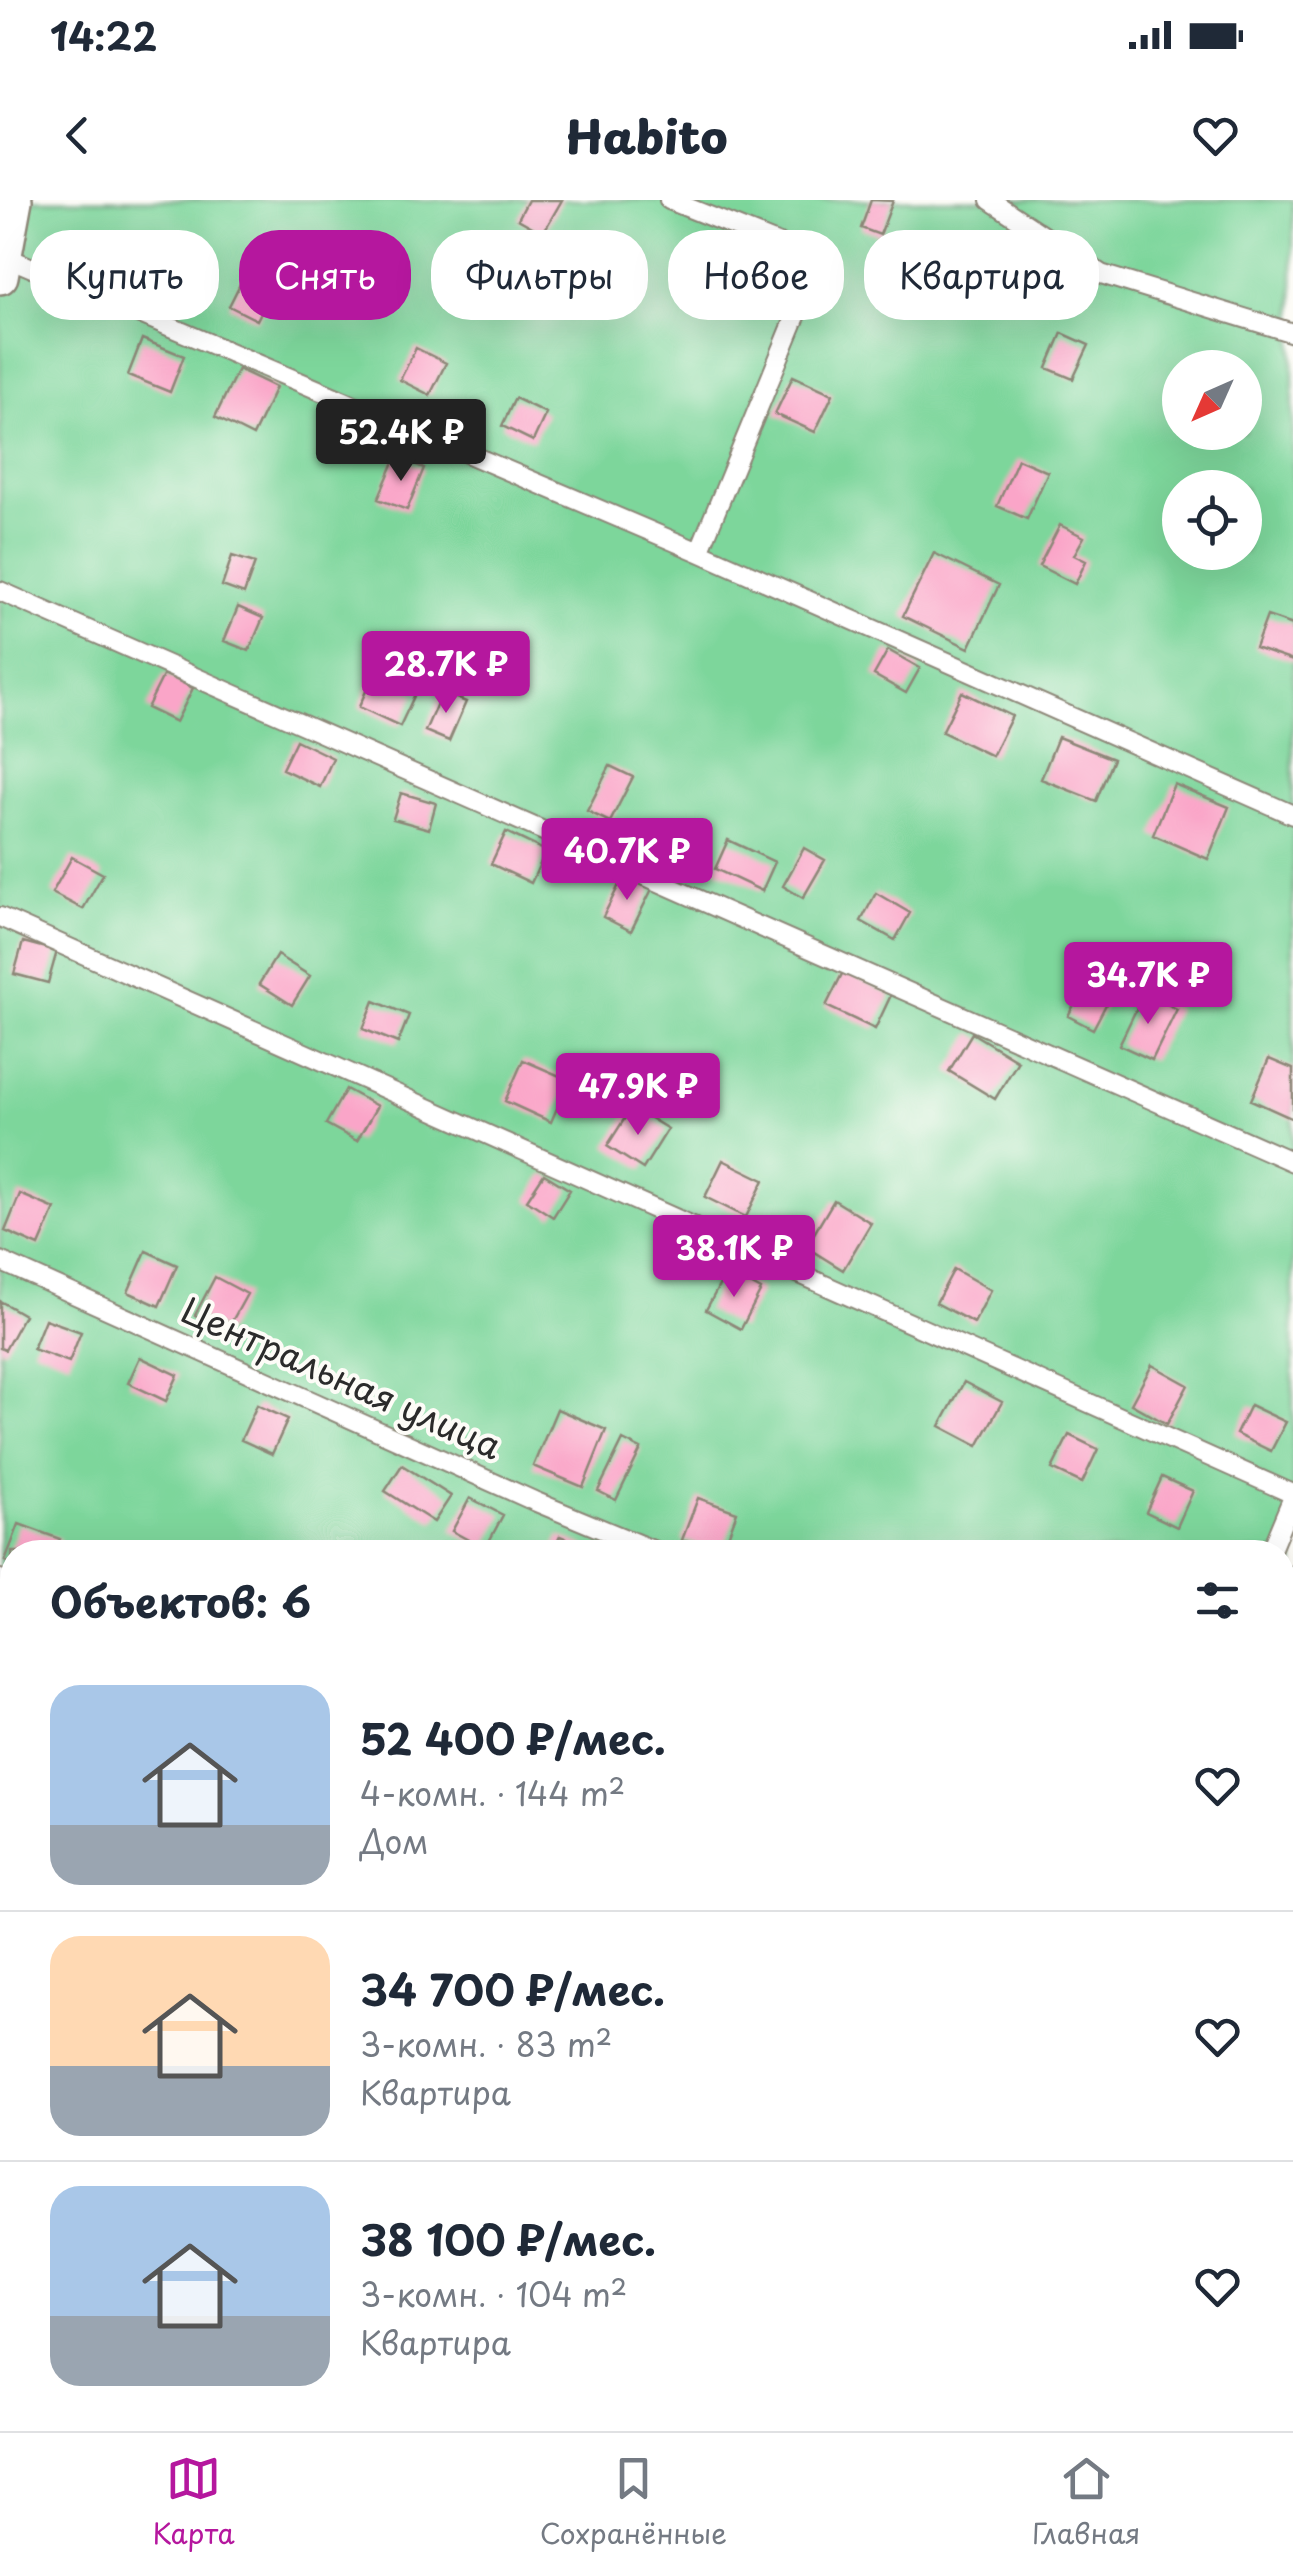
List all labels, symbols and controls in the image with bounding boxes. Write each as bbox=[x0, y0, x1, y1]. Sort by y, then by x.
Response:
text: 14:22 bbox=[50, 7, 157, 64]
text: Habito bbox=[565, 101, 728, 169]
icon: back bbox=[50, 108, 105, 163]
icon: heart bbox=[1188, 108, 1243, 163]
chip: Купить bbox=[30, 230, 219, 320]
chip: Снять bbox=[239, 230, 411, 320]
chip: Фильтры bbox=[431, 230, 648, 320]
chip: Новое bbox=[668, 230, 844, 320]
chip: Квартира bbox=[864, 230, 1099, 320]
north arrow bbox=[1162, 350, 1262, 450]
map controls bbox=[1162, 350, 1262, 570]
pin: 52.4K ₽ bbox=[309, 399, 493, 484]
text: 52.4K ₽ bbox=[338, 407, 464, 455]
button: locate bbox=[1162, 470, 1262, 570]
pin: 28.7K ₽ bbox=[354, 631, 538, 716]
text: 28.7K ₽ bbox=[384, 639, 508, 687]
pin: 40.7K ₽ bbox=[535, 818, 719, 903]
text: 40.7K ₽ bbox=[564, 826, 690, 874]
pin: 34.7K ₽ bbox=[1056, 942, 1240, 1027]
text: 34.7K ₽ bbox=[1086, 950, 1210, 998]
pin: 47.9K ₽ bbox=[546, 1053, 730, 1138]
text: 47.9K ₽ bbox=[578, 1061, 698, 1109]
pin: 38.1K ₽ bbox=[642, 1215, 826, 1300]
text: 38.1K ₽ bbox=[675, 1223, 793, 1271]
street label: Центральная улица bbox=[174, 1282, 510, 1471]
text: Объектов: 6 bbox=[50, 1569, 311, 1632]
icon: filters bbox=[1190, 1573, 1245, 1628]
text: 52 400 ₽/мес. bbox=[360, 1706, 666, 1769]
icon: home bbox=[130, 1725, 250, 1845]
icon: heart bbox=[1190, 1758, 1245, 1813]
text: 4-комн. · 144 m² bbox=[360, 1769, 625, 1817]
text: Дом bbox=[360, 1817, 429, 1865]
text: 34 700 ₽/мес. bbox=[360, 1957, 665, 2020]
icon: home bbox=[130, 1976, 250, 2096]
icon: heart bbox=[1190, 2009, 1245, 2064]
text: 3-комн. · 83 m² bbox=[360, 2020, 612, 2068]
text: Квартира bbox=[360, 2068, 511, 2116]
text: 38 100 ₽/мес. bbox=[360, 2207, 656, 2270]
icon: home bbox=[130, 2226, 250, 2346]
icon: heart bbox=[1190, 2259, 1245, 2314]
text: 3-комн. · 104 m² bbox=[360, 2270, 627, 2318]
text: Квартира bbox=[360, 2318, 511, 2366]
tab: Карта bbox=[153, 2451, 235, 2554]
tab: Сохранённые bbox=[540, 2451, 727, 2554]
tab: Главная bbox=[1032, 2451, 1140, 2554]

